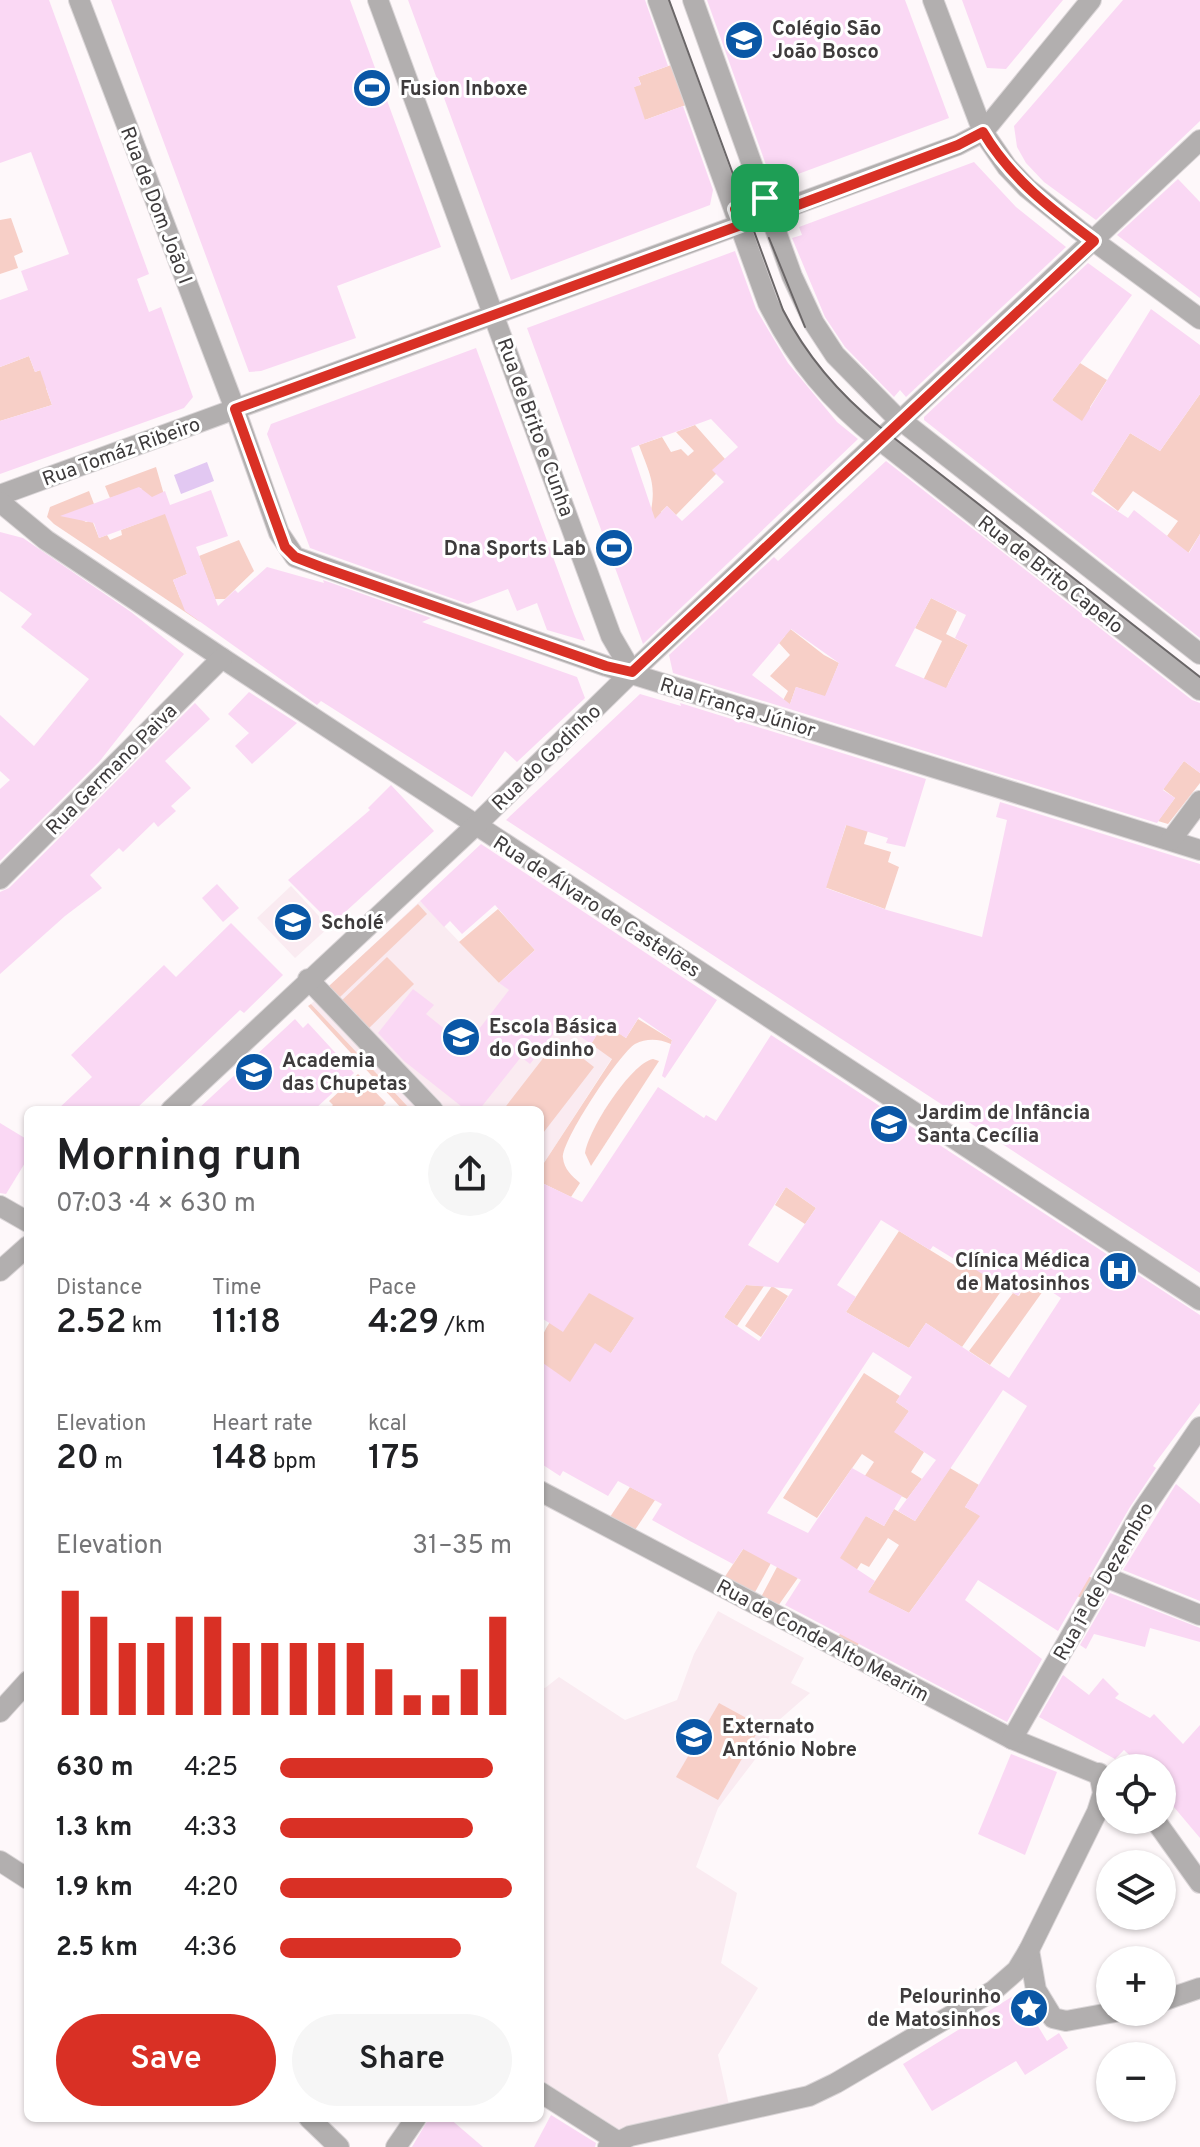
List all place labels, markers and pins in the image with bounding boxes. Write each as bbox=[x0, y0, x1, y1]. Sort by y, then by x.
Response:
place label: Colégio São João Bosco bbox=[772, 17, 881, 66]
school or university icon: Colégio São João Bosco bbox=[723, 19, 765, 61]
sports icon: Fusion Inboxe bbox=[351, 67, 393, 109]
place label: Fusion Inboxe bbox=[400, 77, 528, 103]
pin bbox=[731, 164, 799, 232]
sports icon: Dna Sports Lab bbox=[593, 527, 635, 569]
place label: Dna Sports Lab bbox=[444, 537, 586, 563]
school or university icon: Scholé bbox=[272, 901, 314, 943]
place label: Scholé bbox=[321, 911, 384, 937]
place label: Escola Básica do Godinho bbox=[489, 1015, 617, 1064]
school or university icon: Escola Básica do Godinho bbox=[440, 1016, 482, 1058]
place label: Academia das Chupetas bbox=[282, 1049, 407, 1098]
school or university icon: Academia das Chupetas bbox=[233, 1051, 275, 1093]
place label: Jardim de Infância Santa Cecília bbox=[917, 1101, 1090, 1150]
school or university icon: Jardim de Infância Santa Cecília bbox=[868, 1103, 910, 1145]
place label: Clínica Médica de Matosinhos bbox=[955, 1249, 1090, 1298]
hospital icon: Clínica Médica de Matosinhos bbox=[1097, 1250, 1139, 1292]
place label: Externato António Nobre bbox=[722, 1715, 857, 1764]
school or university icon: Externato António Nobre bbox=[673, 1716, 715, 1758]
place label: Pelourinho de Matosinhos bbox=[867, 1985, 1001, 2034]
place icon: Pelourinho de Matosinhos bbox=[1008, 1987, 1050, 2029]

